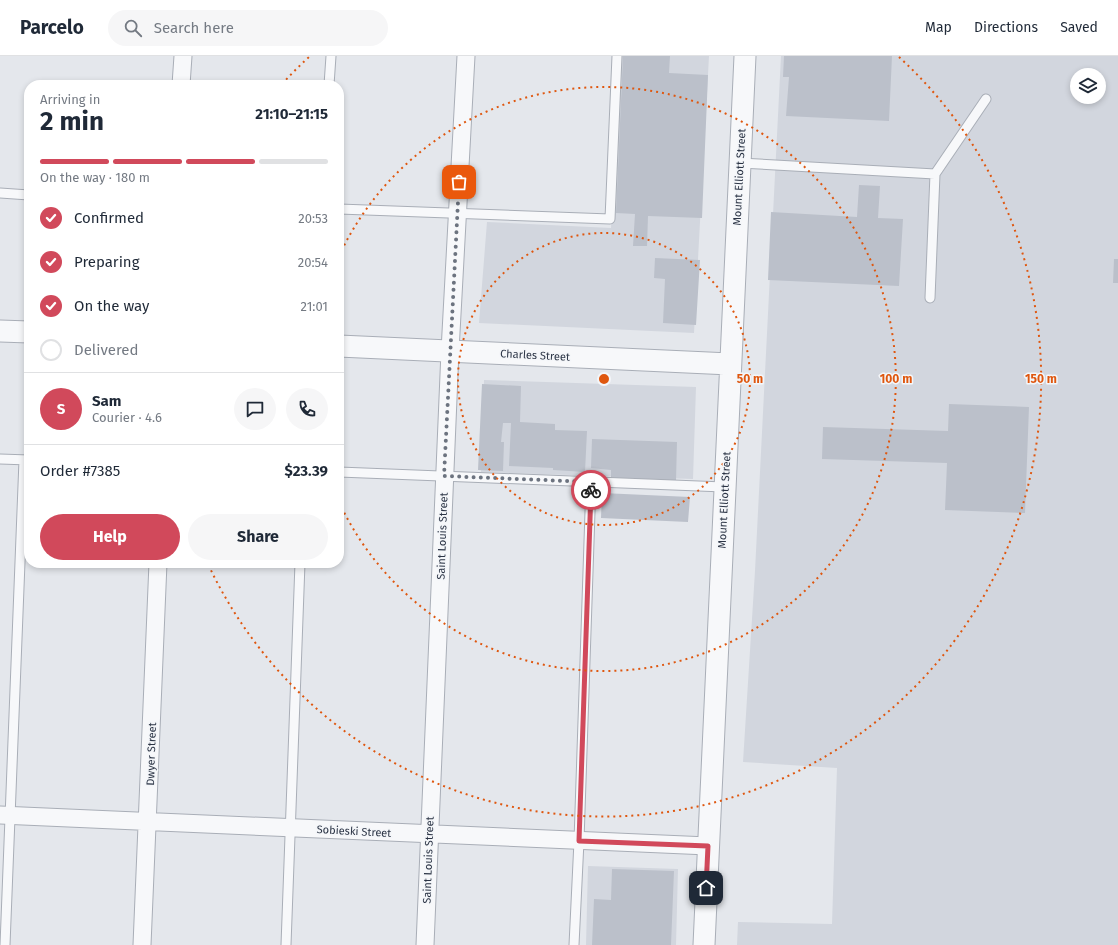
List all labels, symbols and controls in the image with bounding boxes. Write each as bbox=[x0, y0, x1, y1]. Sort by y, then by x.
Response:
search box bbox=[108, 10, 388, 46]
text: Parcelo bbox=[20, 16, 84, 39]
icon: search bbox=[122, 17, 144, 39]
text: Search here bbox=[154, 19, 234, 37]
text: Map bbox=[925, 19, 952, 36]
text: Directions bbox=[974, 19, 1038, 36]
text: Saved bbox=[1060, 19, 1098, 36]
map controls bbox=[1070, 68, 1106, 104]
button: layers bbox=[1070, 68, 1106, 104]
text: Arriving in bbox=[40, 92, 100, 107]
text: 21:10–21:15 bbox=[255, 105, 328, 123]
text: 2 min bbox=[40, 106, 104, 137]
street label: Mount Elliott Street bbox=[730, 128, 749, 226]
pin bbox=[442, 165, 476, 199]
text: On the way · 180 m bbox=[40, 170, 150, 185]
icon: bag bbox=[448, 171, 470, 193]
icon: check bbox=[40, 207, 62, 229]
text: Confirmed bbox=[74, 209, 144, 227]
text: 20:53 bbox=[298, 211, 328, 226]
icon: check bbox=[40, 251, 62, 273]
text: Preparing bbox=[74, 253, 139, 271]
text: 20:54 bbox=[298, 255, 328, 270]
icon: check bbox=[40, 295, 62, 317]
text: On the way bbox=[74, 297, 149, 315]
text: 21:01 bbox=[301, 299, 328, 314]
text: Delivered bbox=[74, 341, 138, 359]
street label: Charles Street bbox=[500, 347, 570, 364]
centre of rings bbox=[597, 372, 611, 386]
text: 50 m bbox=[737, 372, 763, 386]
text: 100 m bbox=[880, 372, 912, 386]
text: 150 m bbox=[1025, 372, 1057, 386]
button: chat bbox=[234, 388, 276, 430]
button: phone bbox=[286, 388, 328, 430]
text: Sam bbox=[92, 392, 121, 410]
text: S bbox=[57, 400, 65, 418]
text: Courier · 4.6 bbox=[92, 410, 162, 425]
street label: Mount Elliott Street bbox=[715, 451, 734, 549]
text: Order #7385 bbox=[40, 462, 120, 480]
text: $23.39 bbox=[285, 462, 328, 480]
courier bbox=[571, 470, 611, 510]
icon: bike bbox=[580, 479, 602, 501]
street label: Saint Louis Street bbox=[434, 492, 451, 580]
button: Help bbox=[40, 514, 180, 560]
button: Share bbox=[188, 514, 328, 560]
street label: Dwyer Street bbox=[144, 722, 159, 786]
street label: Saint Louis Street bbox=[420, 816, 437, 904]
street label: Sobieski Street bbox=[316, 823, 392, 840]
pin bbox=[689, 871, 723, 905]
icon: home bbox=[695, 877, 717, 899]

